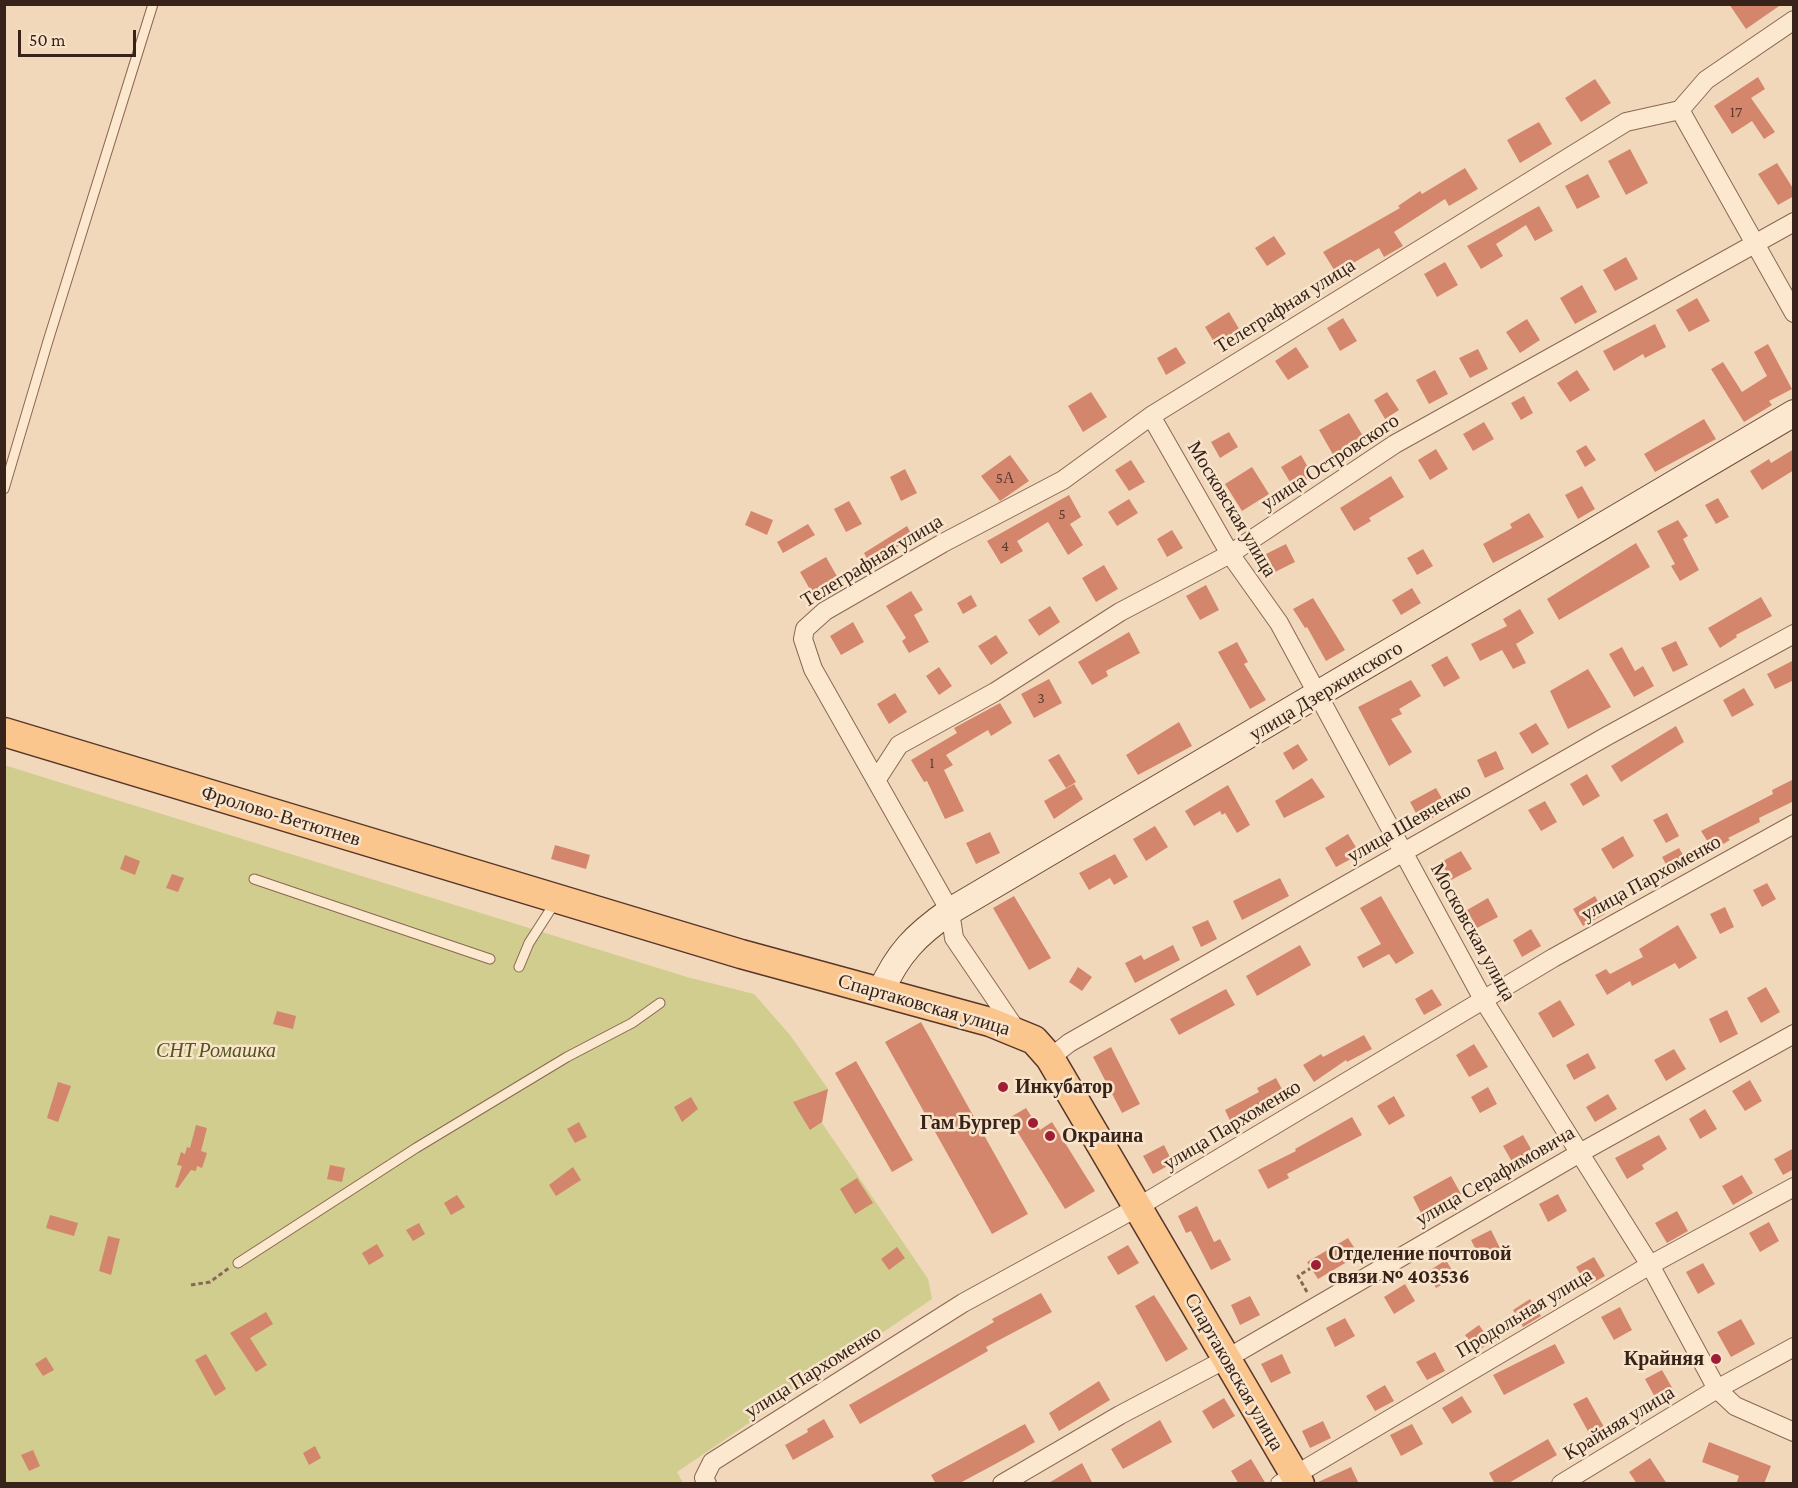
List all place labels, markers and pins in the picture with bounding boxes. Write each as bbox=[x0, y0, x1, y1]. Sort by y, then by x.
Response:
place label: Инкубатор bbox=[1015, 1075, 1113, 1099]
marker: Инкубатор bbox=[996, 1080, 1010, 1094]
place label: Гам Бургер bbox=[920, 1111, 1021, 1135]
marker: Гам Бургер bbox=[1026, 1116, 1040, 1130]
place label: Окраина bbox=[1062, 1124, 1143, 1148]
marker: Окраина bbox=[1043, 1129, 1057, 1143]
place label: Отделение почтовой связи № 403536 bbox=[1328, 1242, 1512, 1289]
marker: Отделение почтовой связи № 403536 bbox=[1309, 1258, 1323, 1272]
place label: Крайняя bbox=[1624, 1347, 1704, 1371]
marker: Крайняя bbox=[1709, 1352, 1723, 1366]

